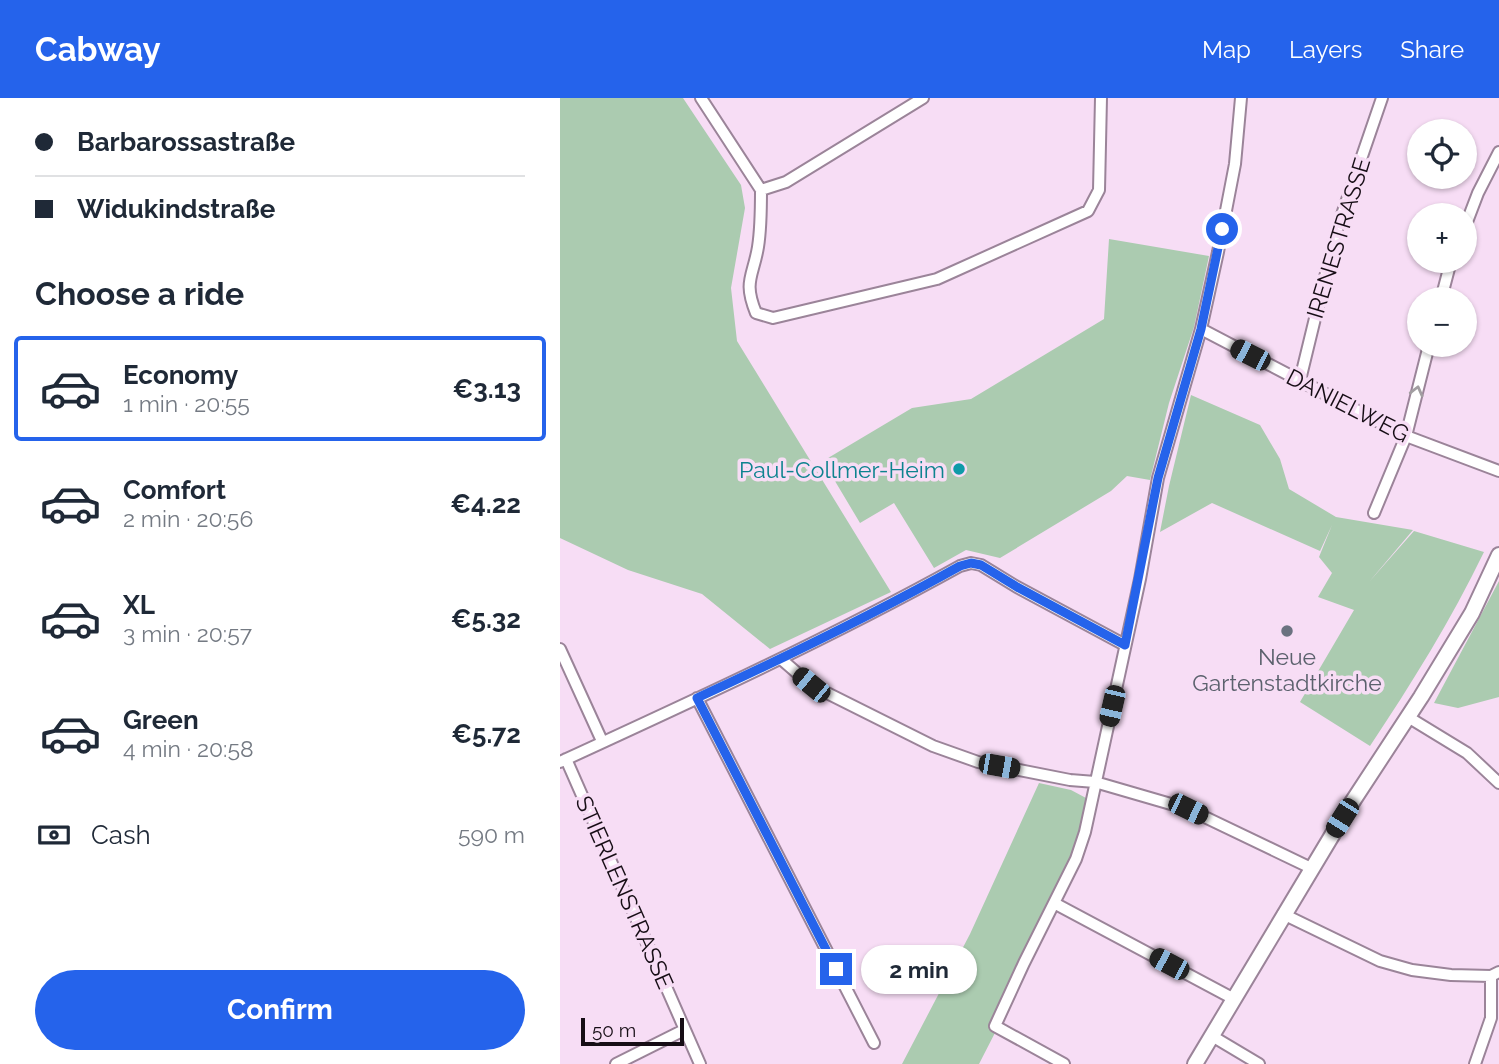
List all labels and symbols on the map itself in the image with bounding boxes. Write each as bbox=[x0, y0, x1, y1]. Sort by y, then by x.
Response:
street label: IRENESTRASSE bbox=[1301, 154, 1375, 322]
route start bbox=[1206, 213, 1238, 245]
car bbox=[1227, 336, 1274, 374]
street label: DANIELWEG bbox=[1282, 363, 1414, 447]
one-way arrow bbox=[1409, 385, 1423, 397]
place label: Paul-Collmer-Heim bbox=[739, 456, 945, 483]
marker: Paul-Collmer-Heim bbox=[951, 461, 967, 477]
marker: Neue Gartenstadtkirche bbox=[1279, 623, 1295, 639]
place label: Neue Gartenstadtkirche bbox=[1192, 643, 1382, 696]
car bbox=[789, 664, 834, 706]
car bbox=[1098, 683, 1127, 729]
car bbox=[977, 752, 1022, 780]
car bbox=[1165, 790, 1212, 828]
street label: STIERLENSTRASSE bbox=[570, 791, 680, 993]
car bbox=[1322, 795, 1363, 841]
callout: 2 min bbox=[860, 944, 976, 994]
car bbox=[1146, 945, 1193, 983]
route end bbox=[820, 953, 852, 985]
scale bar bbox=[581, 1015, 684, 1047]

